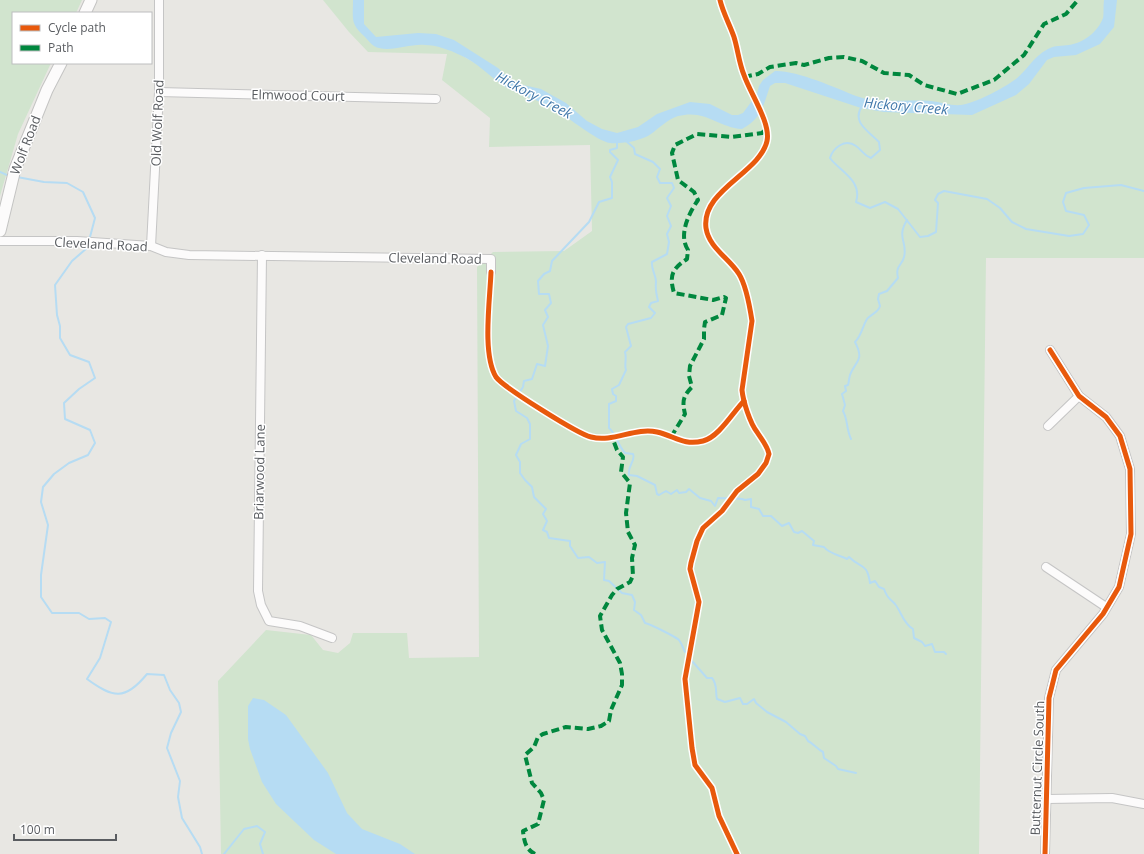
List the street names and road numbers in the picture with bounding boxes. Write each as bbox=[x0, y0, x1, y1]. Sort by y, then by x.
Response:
street label: Old Wolf Road bbox=[146, 79, 168, 167]
street label: Elmwood Court bbox=[251, 85, 345, 105]
street label: Wolf Road bbox=[6, 113, 44, 177]
street label: Cleveland Road bbox=[54, 233, 148, 255]
street label: Cleveland Road bbox=[388, 248, 482, 268]
street label: Briarwood Lane bbox=[249, 424, 269, 520]
street label: Butternut Circle South bbox=[1026, 700, 1048, 836]

